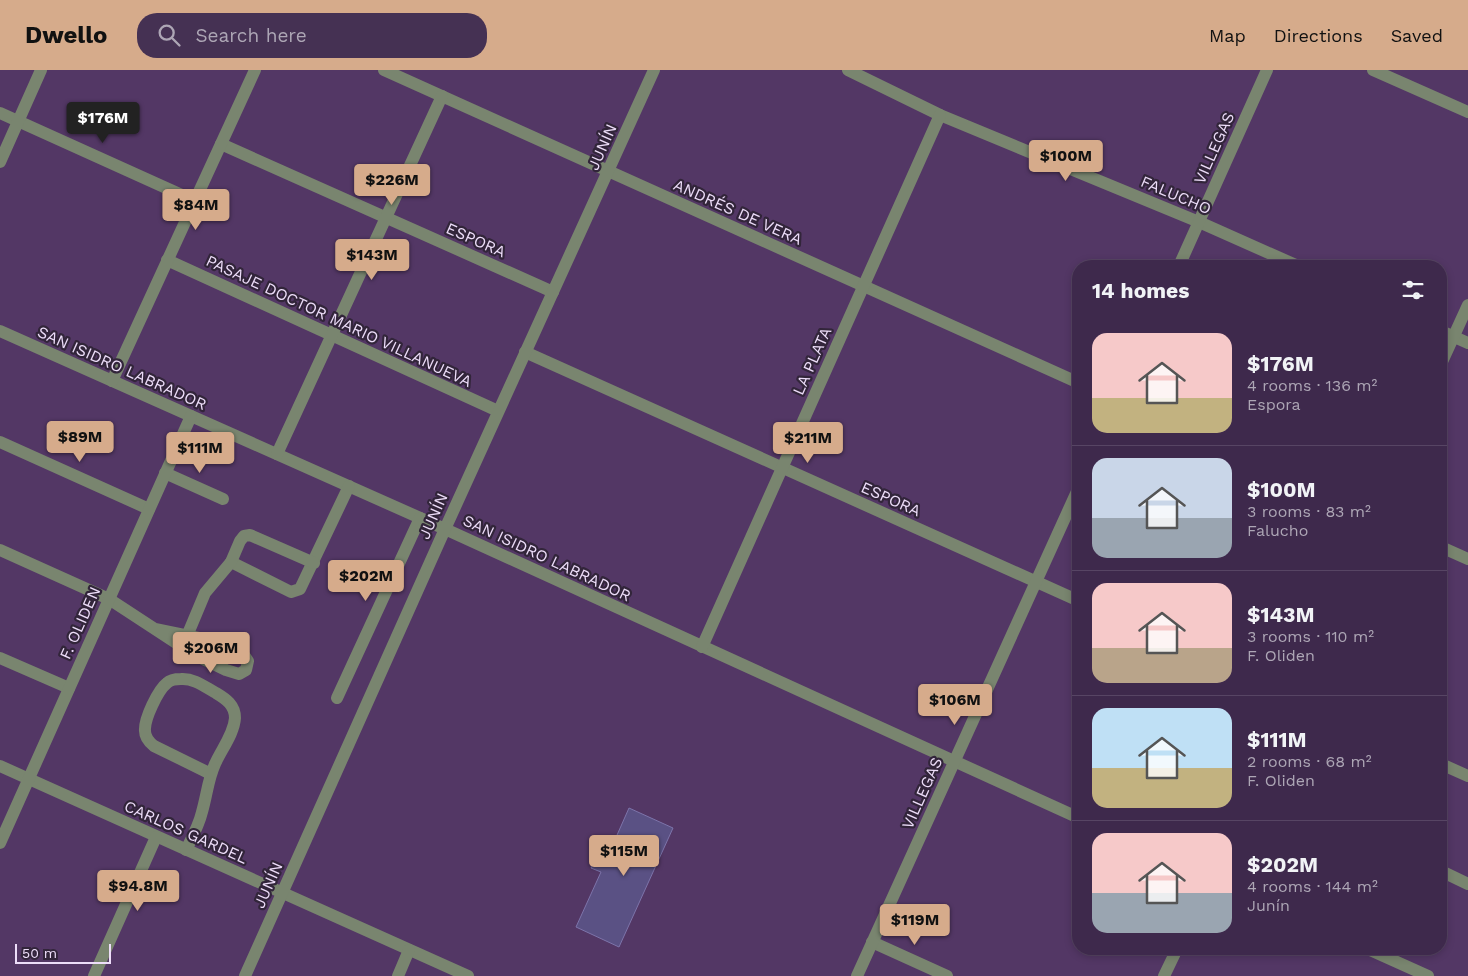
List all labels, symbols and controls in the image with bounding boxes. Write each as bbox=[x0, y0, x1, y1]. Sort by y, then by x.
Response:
search box bbox=[137, 13, 487, 58]
text: Dwello bbox=[25, 21, 107, 49]
icon: search bbox=[155, 21, 183, 49]
text: Search here bbox=[195, 24, 307, 47]
text: Map bbox=[1209, 25, 1246, 46]
text: Directions bbox=[1274, 25, 1363, 46]
text: Saved bbox=[1391, 25, 1443, 46]
pin: $176M bbox=[68, 102, 138, 144]
text: $176M bbox=[78, 108, 128, 127]
street label: VILLEGAS bbox=[1190, 109, 1238, 187]
street label: JUNÍN bbox=[583, 121, 621, 173]
pin: $100M bbox=[1031, 140, 1101, 182]
text: $100M bbox=[1040, 146, 1092, 165]
pin: $226M bbox=[357, 164, 427, 206]
text: $226M bbox=[365, 170, 419, 189]
street label: FALUCHO bbox=[1138, 172, 1214, 218]
street label: ANDRÉS DE VERA bbox=[671, 175, 806, 249]
pin: $84M bbox=[166, 189, 226, 231]
text: $84M bbox=[173, 195, 219, 214]
street label: ESPORA bbox=[443, 218, 509, 262]
pin: $143M bbox=[337, 238, 407, 281]
text: $143M bbox=[346, 245, 398, 264]
street label: PASAJE DOCTOR MARIO VILLANUEVA bbox=[203, 251, 475, 391]
icon: filters bbox=[1399, 276, 1427, 304]
text: 14 homes bbox=[1092, 278, 1189, 303]
street label: SAN ISIDRO LABRADOR bbox=[35, 322, 209, 414]
street label: LA PLATA bbox=[789, 324, 836, 398]
text: $176M bbox=[1247, 351, 1314, 376]
icon: home bbox=[1132, 353, 1192, 413]
text: 4 rooms · 136 m² bbox=[1247, 376, 1377, 395]
text: Espora bbox=[1247, 395, 1301, 414]
pin: $89M bbox=[50, 420, 110, 463]
pin: $211M bbox=[773, 422, 843, 464]
text: $89M bbox=[58, 427, 102, 446]
text: $211M bbox=[784, 428, 832, 447]
pin: $111M bbox=[165, 432, 235, 474]
text: $111M bbox=[177, 438, 223, 457]
street label: ESPORA bbox=[858, 477, 924, 521]
text: $100M bbox=[1247, 477, 1316, 502]
icon: home bbox=[1132, 478, 1192, 538]
street label: JUNÍN bbox=[414, 490, 452, 542]
text: 3 rooms · 83 m² bbox=[1247, 502, 1371, 521]
street label: SAN ISIDRO LABRADOR bbox=[460, 511, 634, 605]
text: Falucho bbox=[1247, 521, 1308, 540]
pin: $202M bbox=[331, 560, 401, 602]
text: $202M bbox=[339, 566, 393, 585]
street label: F. OLIDEN bbox=[56, 584, 104, 662]
text: $143M bbox=[1247, 602, 1315, 627]
icon: home bbox=[1132, 603, 1192, 663]
text: 3 rooms · 110 m² bbox=[1247, 627, 1374, 646]
pin: $206M bbox=[176, 632, 246, 674]
text: $206M bbox=[184, 638, 238, 657]
text: F. Oliden bbox=[1247, 646, 1315, 665]
pin: $106M bbox=[920, 684, 990, 726]
text: $106M bbox=[929, 690, 981, 709]
text: $111M bbox=[1247, 727, 1307, 752]
icon: home bbox=[1132, 728, 1192, 788]
text: 2 rooms · 68 m² bbox=[1247, 752, 1372, 771]
street label: VILLEGAS bbox=[898, 754, 946, 832]
text: F. Oliden bbox=[1247, 771, 1315, 790]
street label: CARLOS GARDEL bbox=[121, 796, 251, 868]
pin: $115M bbox=[589, 834, 659, 877]
text: $115M bbox=[600, 841, 648, 860]
text: $202M bbox=[1247, 852, 1318, 877]
icon: home bbox=[1132, 853, 1192, 913]
street label: JUNÍN bbox=[249, 859, 287, 911]
pin: $94.8M bbox=[97, 870, 179, 912]
text: $94.8M bbox=[108, 876, 168, 895]
text: 4 rooms · 144 m² bbox=[1247, 877, 1378, 896]
text: Junín bbox=[1247, 896, 1290, 915]
pin: $119M bbox=[880, 904, 950, 946]
text: $119M bbox=[891, 910, 939, 929]
scale bar bbox=[15, 941, 111, 964]
text: 50 m bbox=[22, 945, 57, 961]

